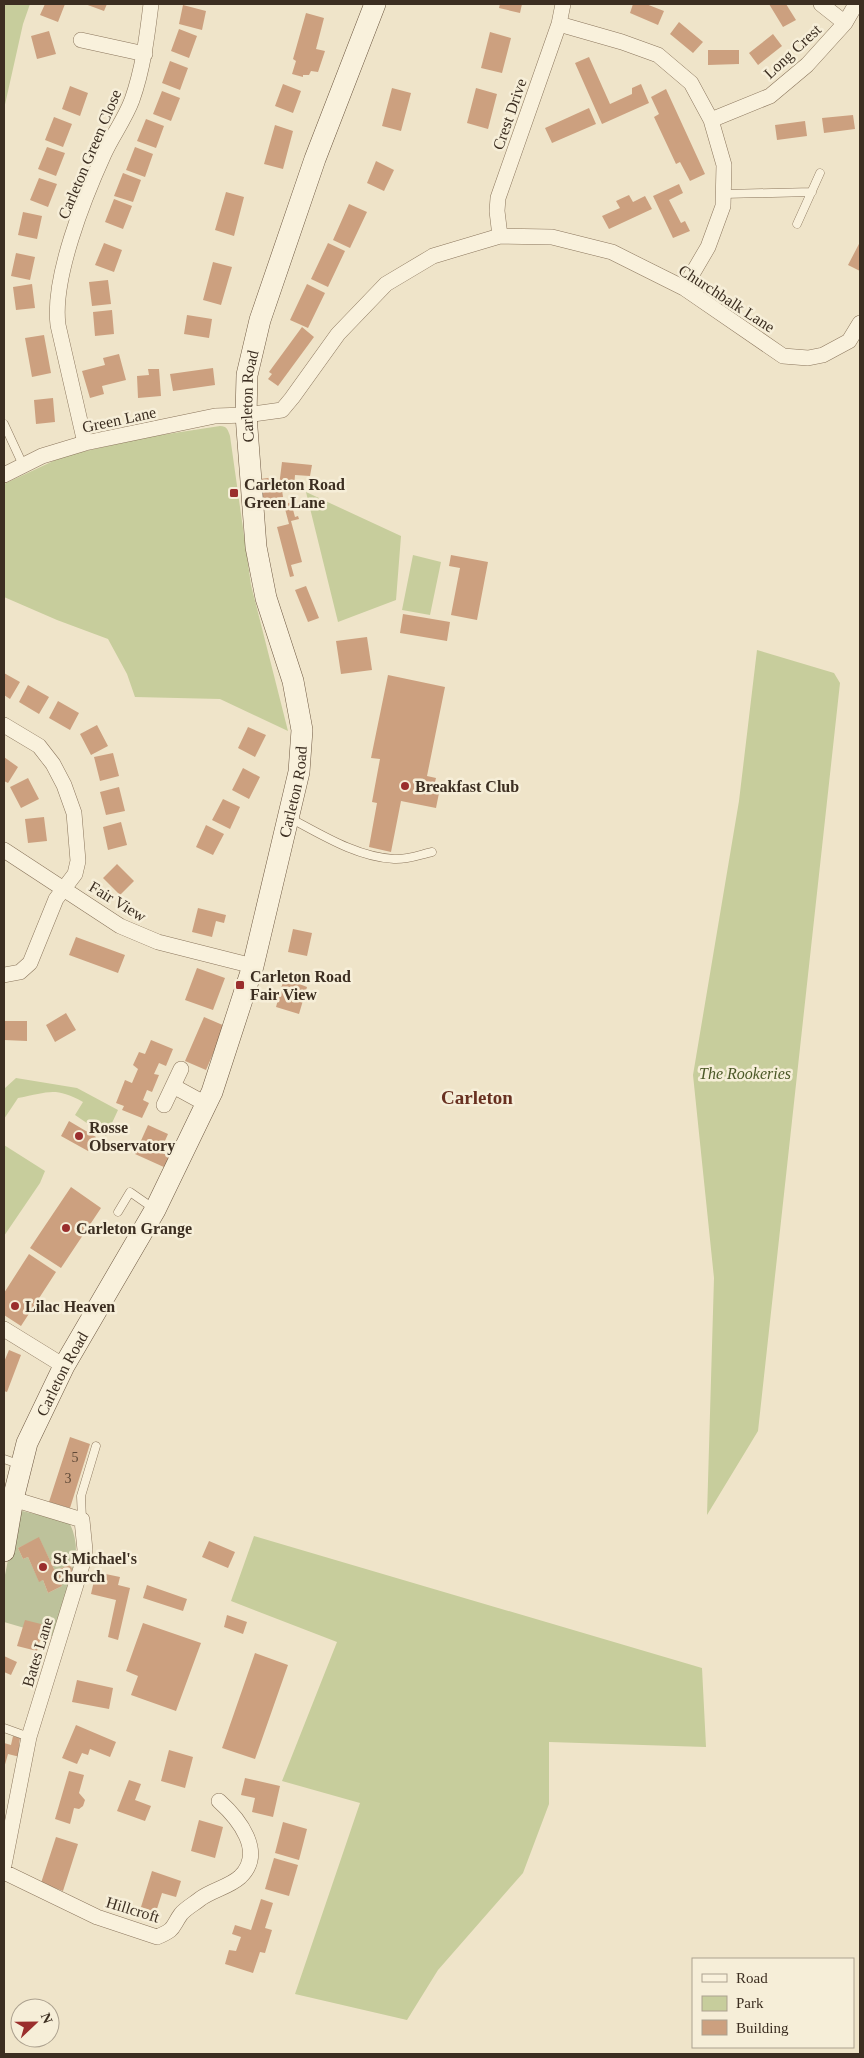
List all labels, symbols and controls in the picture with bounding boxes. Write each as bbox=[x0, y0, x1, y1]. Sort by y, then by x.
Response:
street label: Long Crest bbox=[760, 20, 825, 83]
street label: Crest Drive bbox=[489, 76, 530, 152]
street label: Carleton Green Close bbox=[55, 87, 124, 221]
street label: Churchbalk Lane bbox=[676, 261, 778, 336]
street label: Carleton Road bbox=[238, 348, 262, 443]
street label: Green Lane bbox=[81, 403, 158, 436]
place label: Carleton Road Green Lane bbox=[244, 476, 345, 511]
marker: Carleton Road Green Lane bbox=[228, 487, 240, 499]
street label: Carleton Road bbox=[276, 745, 310, 839]
place label: Breakfast Club bbox=[415, 778, 519, 795]
marker: Breakfast Club bbox=[399, 780, 411, 792]
street label: Fair View bbox=[86, 878, 150, 925]
place label: Carleton Road Fair View bbox=[250, 968, 351, 1003]
marker: Carleton Road Fair View bbox=[234, 979, 246, 991]
park label: The Rookeries bbox=[699, 1065, 791, 1082]
district label: Carleton bbox=[441, 1087, 513, 1108]
place label: Rosse Observatory bbox=[89, 1119, 175, 1155]
marker: Rosse Observatory bbox=[73, 1130, 85, 1142]
place label: Carleton Grange bbox=[76, 1220, 192, 1238]
marker: Carleton Grange bbox=[60, 1222, 72, 1234]
place label: Lilac Heaven bbox=[25, 1298, 115, 1315]
marker: Lilac Heaven bbox=[9, 1300, 21, 1312]
street label: Carleton Road bbox=[33, 1329, 91, 1419]
house number: 5 bbox=[72, 1450, 79, 1465]
house number: 3 bbox=[65, 1471, 72, 1486]
place label: St Michael's Church bbox=[53, 1550, 137, 1585]
marker: St Michael's Church bbox=[37, 1561, 49, 1573]
street label: Bates Lane bbox=[19, 1615, 56, 1689]
street label: Hillcroft bbox=[104, 1893, 162, 1926]
legend bbox=[692, 1958, 854, 2048]
text: Road bbox=[736, 1970, 768, 1986]
text: Park bbox=[736, 1995, 764, 2011]
north arrow bbox=[10, 1998, 60, 2048]
text: N bbox=[38, 2011, 55, 2026]
text: Building bbox=[736, 2020, 789, 2036]

